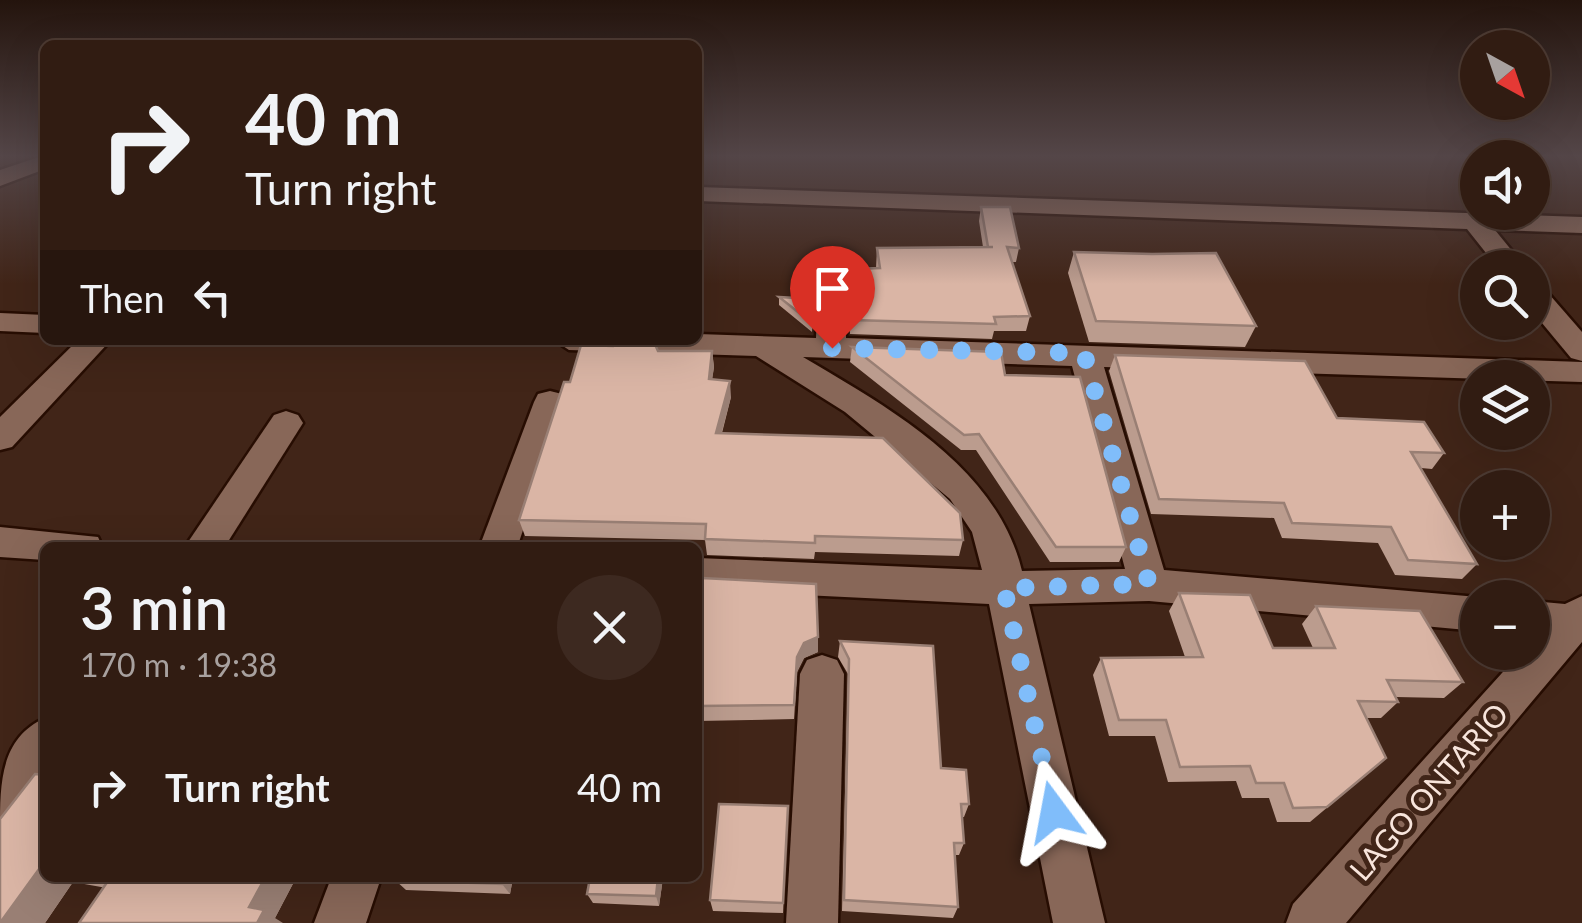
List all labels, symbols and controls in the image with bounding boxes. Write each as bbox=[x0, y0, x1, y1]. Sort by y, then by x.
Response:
north arrow bbox=[1460, 30, 1550, 120]
map controls bbox=[1460, 30, 1550, 670]
text: 40 m bbox=[245, 76, 402, 160]
icon: right bbox=[80, 80, 210, 210]
button: sound bbox=[1460, 140, 1550, 230]
text: Turn right bbox=[245, 161, 436, 215]
pin bbox=[790, 246, 875, 349]
button: search bbox=[1460, 250, 1550, 340]
icon: arrive bbox=[805, 261, 860, 316]
icon: left bbox=[185, 270, 240, 325]
text: Then bbox=[80, 275, 165, 321]
button: layers bbox=[1460, 360, 1550, 450]
button: + bbox=[1460, 470, 1550, 560]
text: 3 min bbox=[80, 571, 228, 643]
button: close bbox=[557, 575, 662, 680]
button: − bbox=[1460, 580, 1550, 670]
text: 170 m · 19:38 bbox=[80, 645, 277, 684]
street label: LAGO ONTARIO bbox=[1341, 695, 1515, 887]
icon: right bbox=[80, 760, 135, 815]
position arrow bbox=[1002, 760, 1106, 864]
text: Turn right bbox=[165, 764, 330, 810]
text: 40 m bbox=[577, 764, 662, 810]

